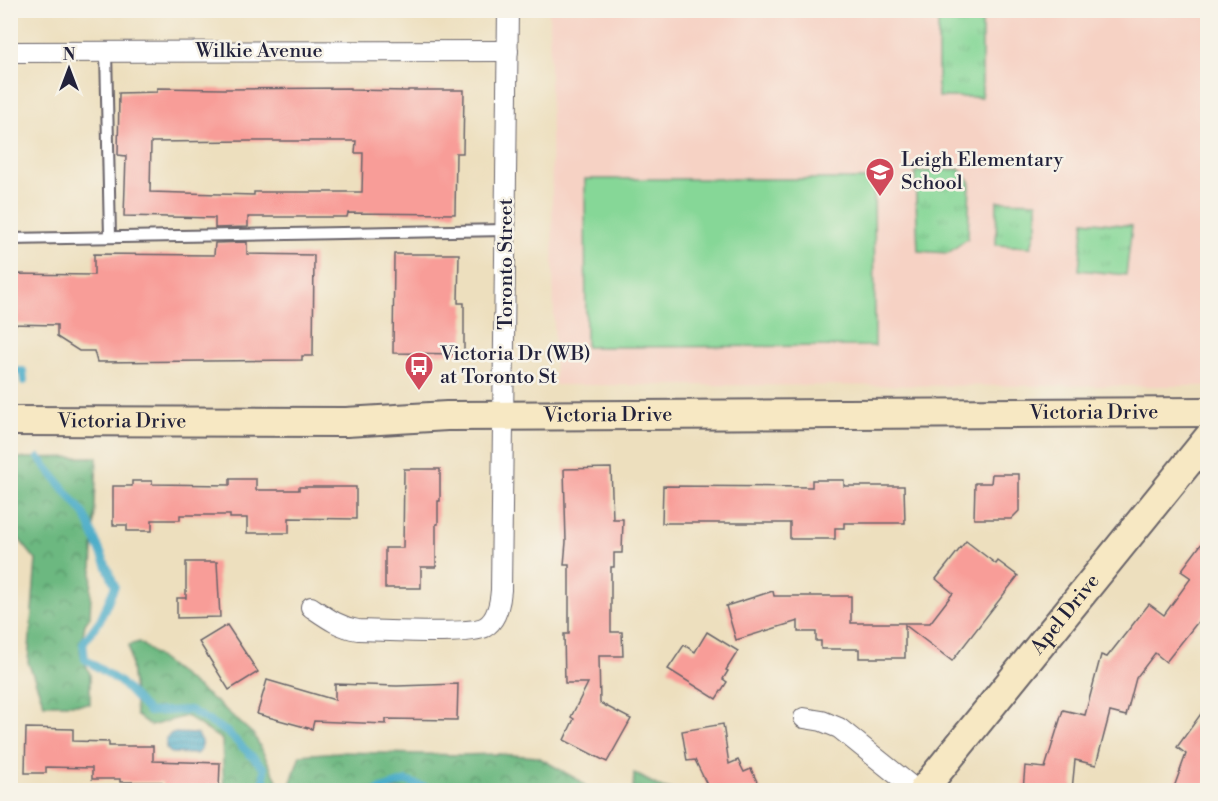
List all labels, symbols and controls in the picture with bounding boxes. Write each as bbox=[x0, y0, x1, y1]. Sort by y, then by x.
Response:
north arrow bbox=[39, 39, 99, 99]
street label: Wilkie Avenue bbox=[194, 39, 323, 64]
text: N bbox=[63, 45, 76, 65]
place label: Leigh Elementary School bbox=[901, 148, 1064, 196]
school or university icon: Leigh Elementary School bbox=[864, 156, 896, 198]
street label: Toronto Street bbox=[494, 198, 519, 330]
place label: Victoria Dr (WB) at Toronto St bbox=[439, 342, 591, 390]
bus stop icon: Victoria Dr (WB) at Toronto St bbox=[403, 350, 435, 392]
street label: Victoria Drive bbox=[1028, 400, 1158, 425]
street label: Victoria Drive bbox=[542, 402, 672, 428]
street label: Victoria Drive bbox=[57, 409, 186, 434]
street label: Apel Drive bbox=[1025, 569, 1105, 660]

